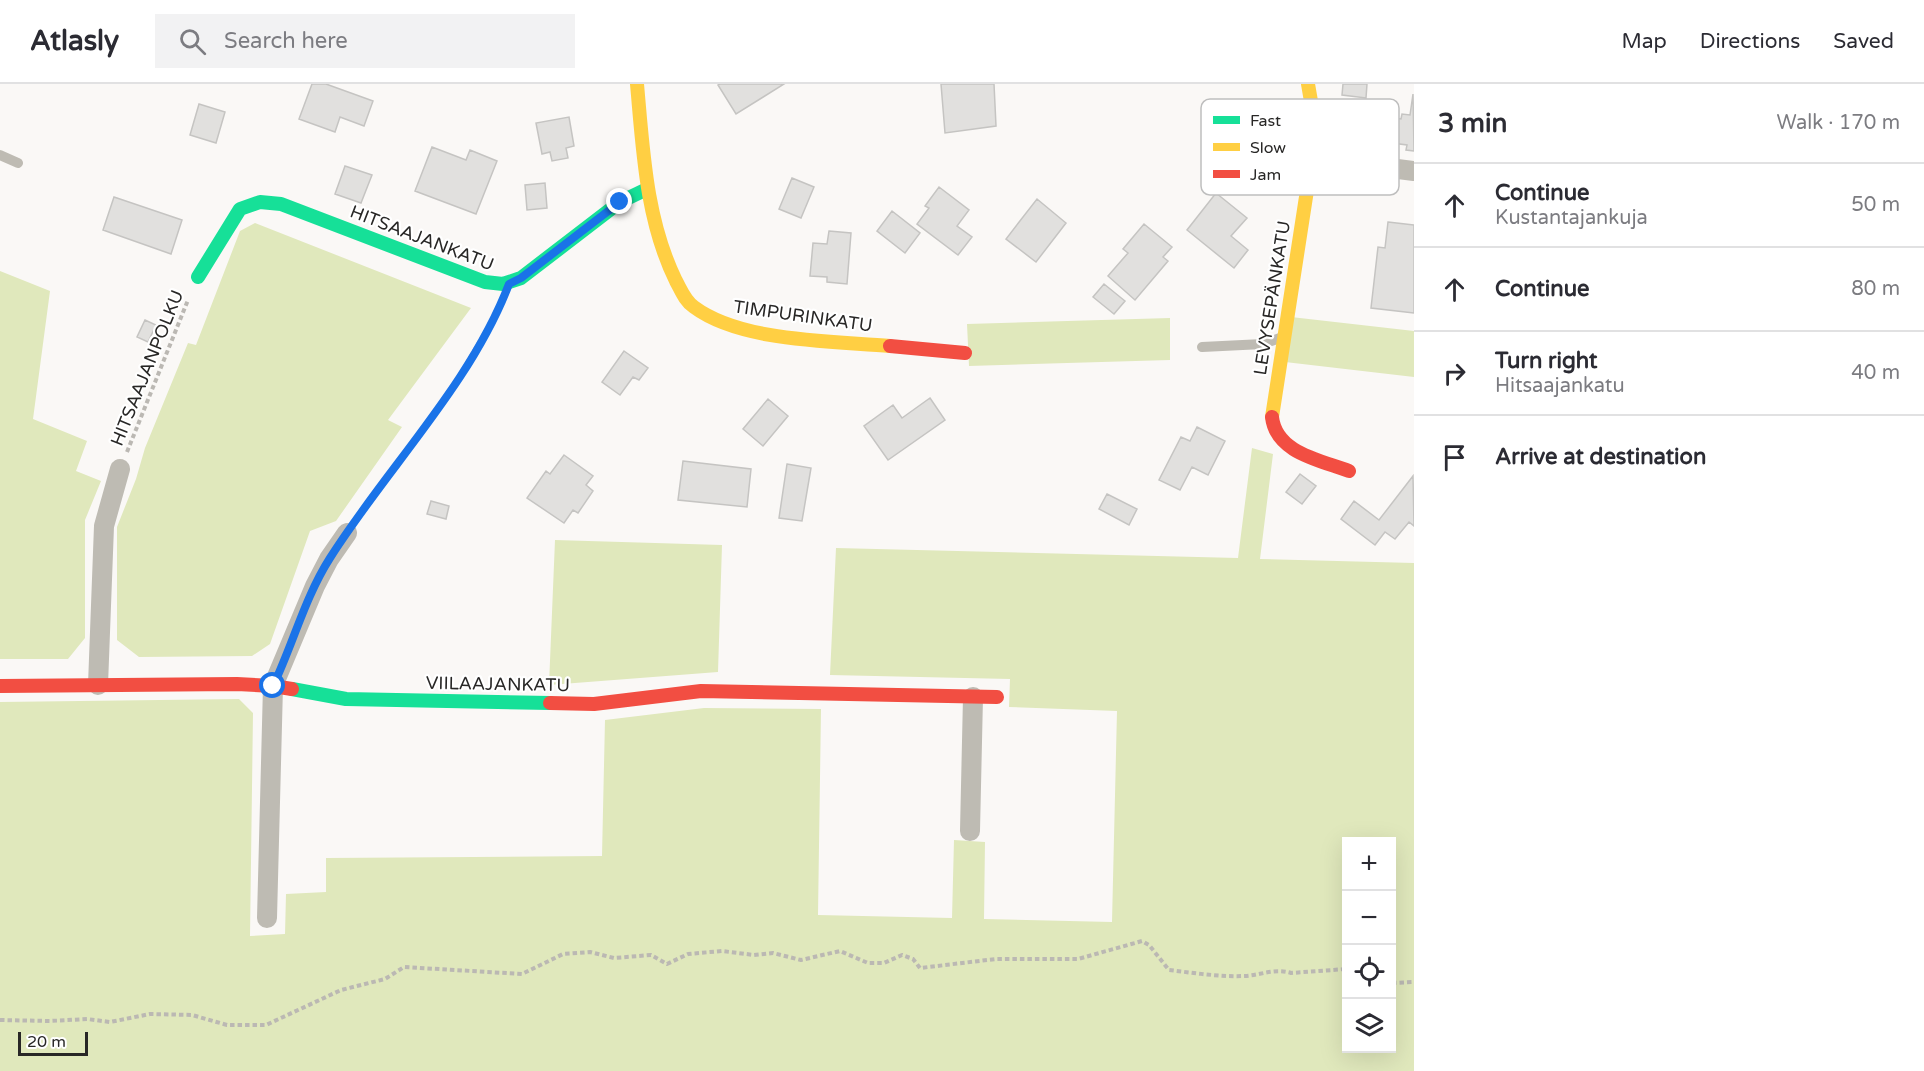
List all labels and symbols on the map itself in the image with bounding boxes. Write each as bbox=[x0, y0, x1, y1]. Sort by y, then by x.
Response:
legend bbox=[1201, 99, 1399, 195]
text: Fast bbox=[1250, 111, 1281, 131]
text: Slow bbox=[1250, 138, 1286, 158]
text: Jam bbox=[1250, 165, 1281, 185]
route end bbox=[606, 188, 632, 214]
street label: HITSAAJANKATU bbox=[347, 200, 497, 276]
street label: LEVYSEPÄNKATU bbox=[1249, 219, 1295, 377]
street label: HITSAAJANPOLKU bbox=[106, 287, 188, 449]
street label: TIMPURINKATU bbox=[732, 295, 874, 337]
route start bbox=[259, 672, 285, 698]
street label: VIILAAJANKATU bbox=[426, 672, 570, 696]
scale bar bbox=[18, 1029, 88, 1056]

